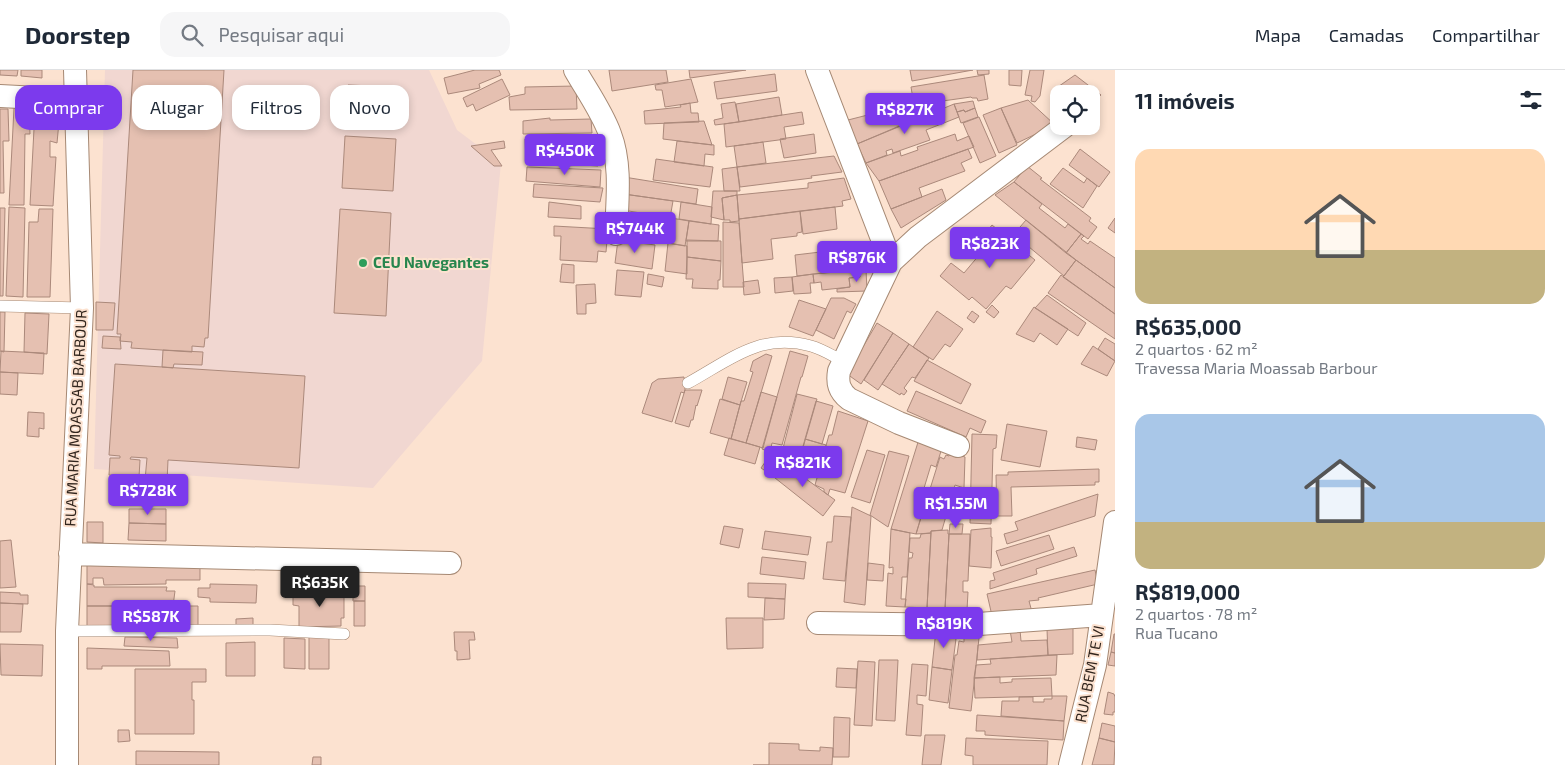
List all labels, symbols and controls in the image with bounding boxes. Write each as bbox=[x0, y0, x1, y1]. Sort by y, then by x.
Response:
search box bbox=[160, 12, 510, 57]
text: Doorstep bbox=[25, 20, 130, 49]
icon: search bbox=[178, 21, 206, 49]
text: Pesquisar aqui bbox=[218, 23, 344, 46]
text: Mapa bbox=[1255, 24, 1301, 46]
text: Camadas bbox=[1329, 24, 1404, 46]
text: Compartilhar bbox=[1432, 24, 1540, 46]
chip: Comprar bbox=[15, 85, 122, 130]
chip: Alugar bbox=[132, 85, 222, 130]
chip: Filtros bbox=[232, 85, 320, 130]
chip: Novo bbox=[330, 85, 409, 130]
map controls bbox=[1050, 85, 1100, 135]
button: locate bbox=[1050, 85, 1100, 135]
icon: filters bbox=[1517, 86, 1545, 114]
text: 11 imóveis bbox=[1135, 88, 1235, 113]
pin: R$827K bbox=[864, 92, 946, 135]
text: R$827K bbox=[876, 99, 934, 118]
pin: R$450K bbox=[524, 134, 606, 176]
text: R$450K bbox=[536, 140, 594, 159]
icon: home bbox=[1295, 181, 1385, 271]
pin: R$744K bbox=[594, 212, 676, 254]
text: R$744K bbox=[606, 218, 664, 237]
pin: R$823K bbox=[949, 226, 1031, 269]
text: R$823K bbox=[961, 233, 1019, 252]
pin: R$876K bbox=[816, 240, 898, 283]
text: R$876K bbox=[828, 247, 886, 266]
place label: CEU Navegantes bbox=[373, 253, 489, 271]
marker: CEU Navegantes bbox=[357, 257, 369, 269]
street label: RUA MARIA MOASSAB BARBOUR bbox=[60, 309, 90, 527]
text: R$635,000 bbox=[1135, 314, 1242, 339]
text: 2 quartos · 62 m² bbox=[1135, 339, 1258, 358]
text: Travessa Maria Moassab Barbour bbox=[1135, 358, 1378, 377]
pin: R$821K bbox=[762, 446, 844, 488]
icon: home bbox=[1295, 446, 1385, 536]
text: R$821K bbox=[775, 452, 831, 471]
pin: R$728K bbox=[107, 474, 189, 516]
text: R$728K bbox=[119, 480, 177, 499]
pin: R$1.55M bbox=[910, 486, 1002, 529]
text: R$1.55M bbox=[925, 493, 987, 512]
pin: R$635K bbox=[279, 566, 361, 608]
text: R$635K bbox=[291, 572, 349, 591]
text: R$819,000 bbox=[1135, 579, 1240, 604]
pin: R$587K bbox=[110, 600, 192, 642]
text: 2 quartos · 78 m² bbox=[1135, 604, 1257, 623]
text: R$587K bbox=[122, 606, 180, 625]
pin: R$819K bbox=[903, 606, 985, 649]
text: R$819K bbox=[916, 613, 972, 632]
text: Rua Tucano bbox=[1135, 623, 1218, 642]
street label: RUA BEM TE VI bbox=[1071, 624, 1107, 724]

